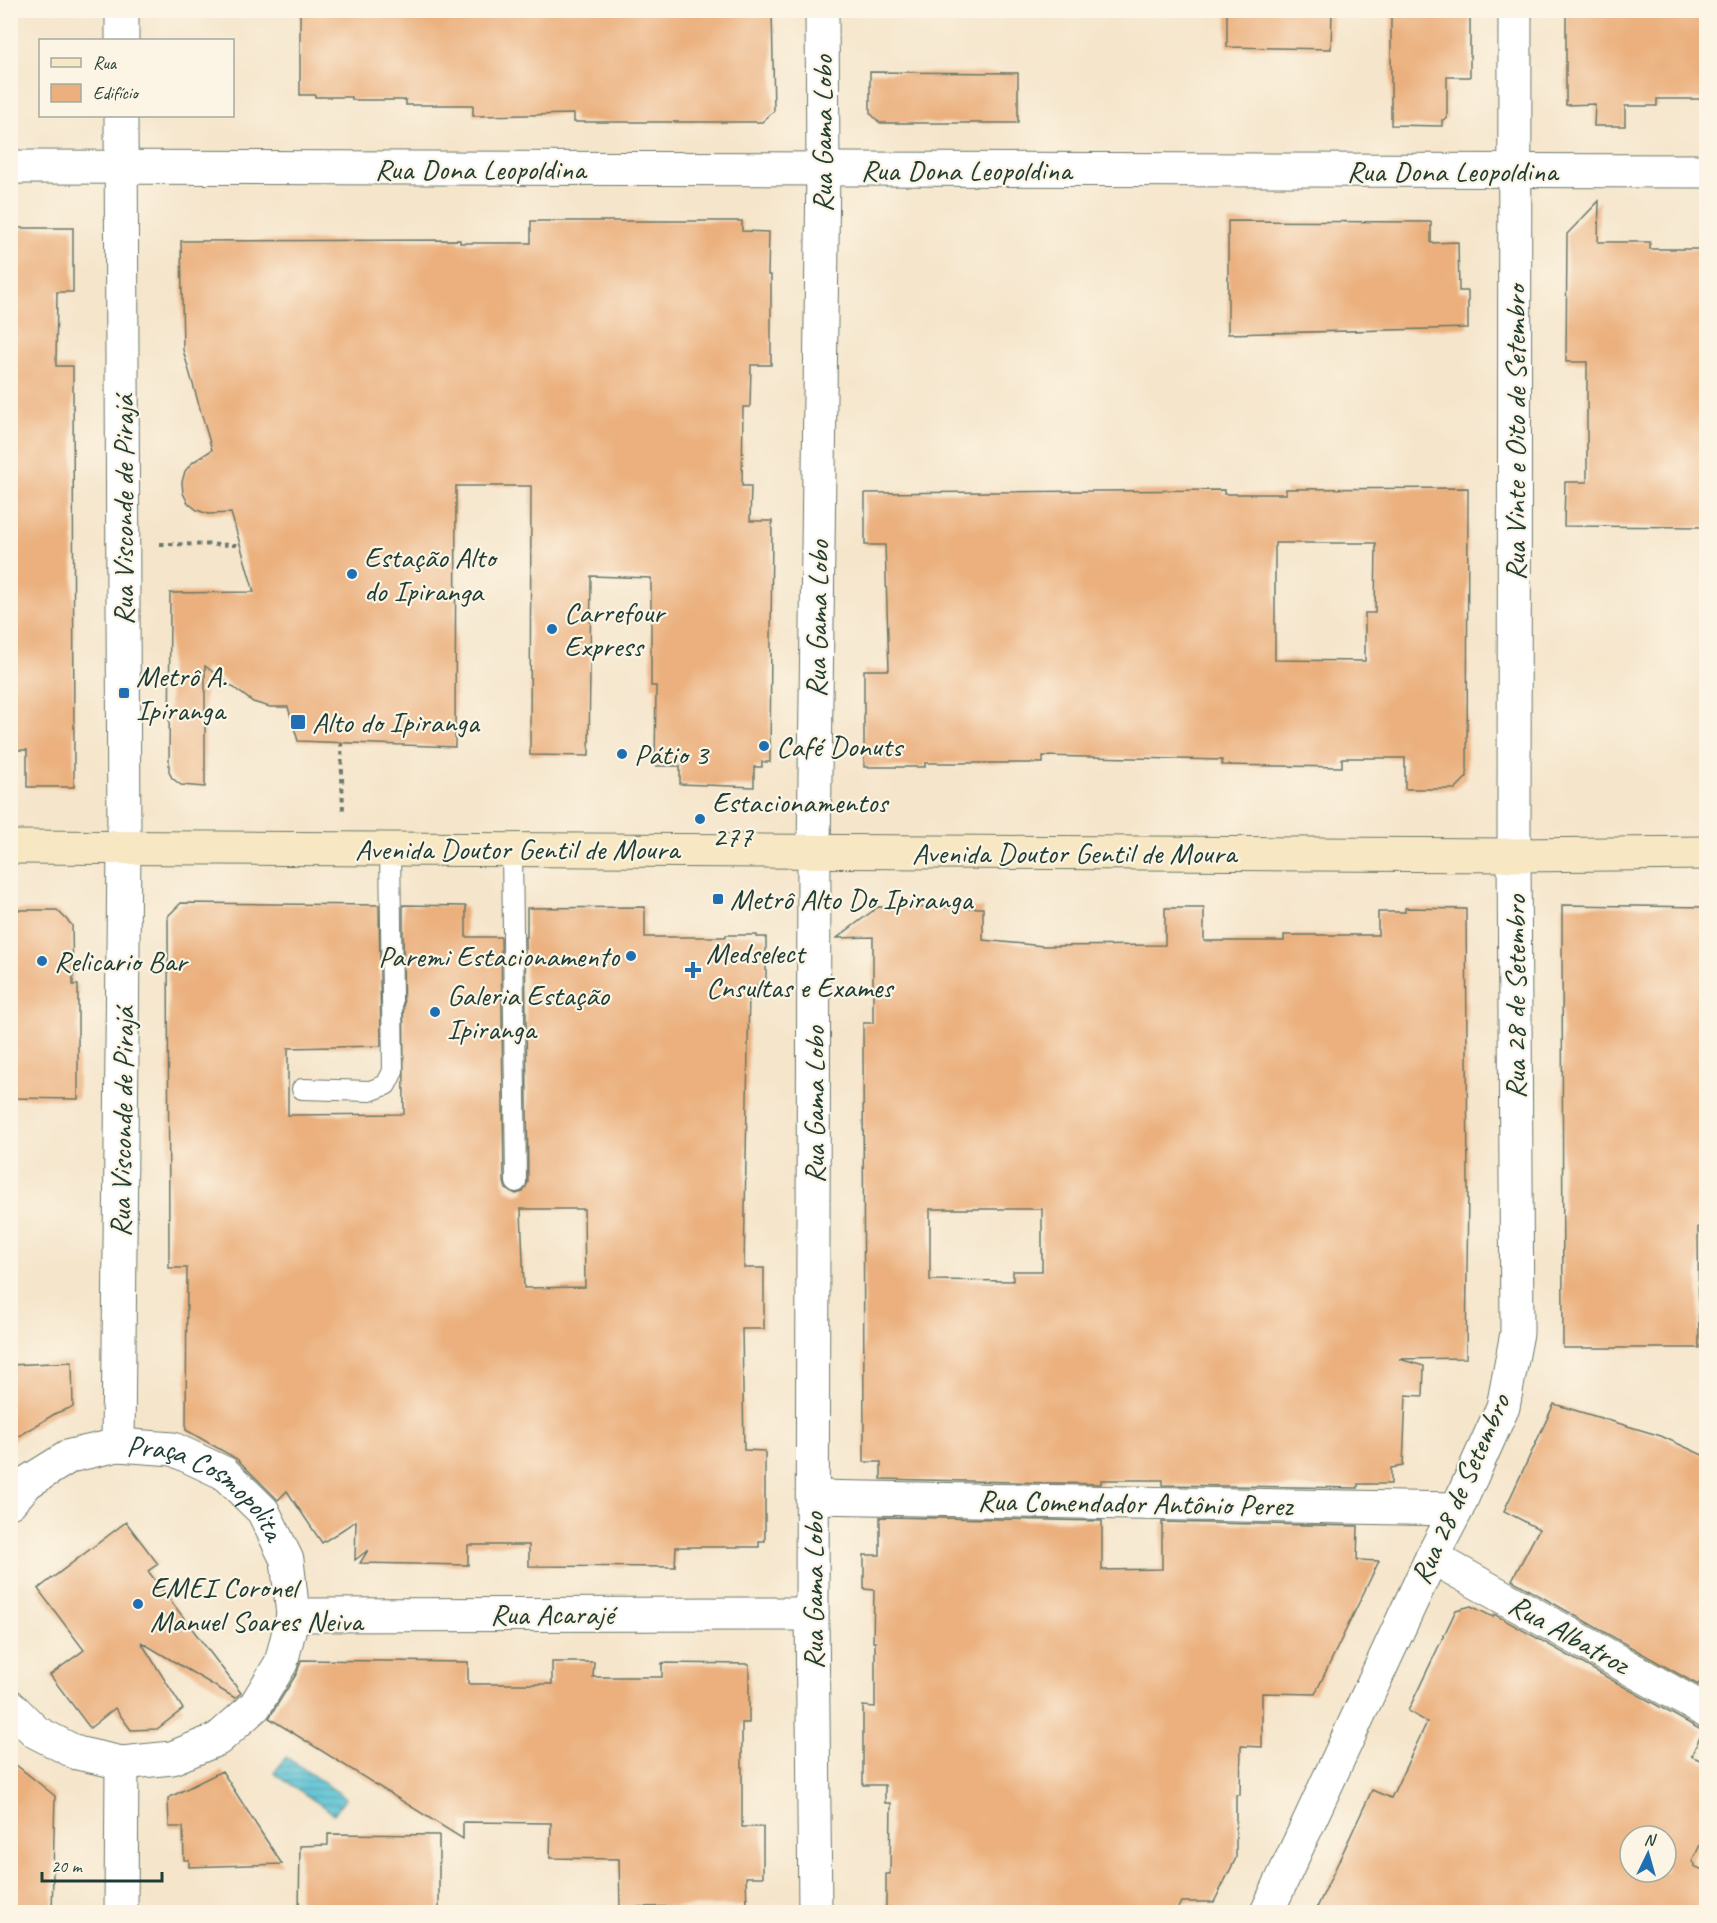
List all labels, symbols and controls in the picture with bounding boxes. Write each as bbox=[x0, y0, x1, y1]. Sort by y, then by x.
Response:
legend bbox=[39, 39, 234, 117]
text: Rua bbox=[93, 52, 118, 74]
street label: Rua Gama Lobo bbox=[803, 54, 841, 213]
text: Edifício bbox=[93, 82, 139, 104]
street label: Rua Dona Leopoldina bbox=[375, 150, 588, 188]
street label: Rua Dona Leopoldina bbox=[861, 151, 1074, 189]
street label: Rua Dona Leopoldina bbox=[1347, 152, 1560, 190]
street label: Rua Vinte e Oito de Setembro bbox=[1496, 282, 1534, 581]
street label: Rua Visconde de Pirajá bbox=[104, 392, 142, 625]
place label: Estação Alto do Ipiranga bbox=[364, 538, 499, 610]
street label: Rua Gama Lobo bbox=[797, 539, 837, 698]
marker: Estação Alto do Ipiranga bbox=[345, 567, 359, 581]
place label: Carrefour Express bbox=[564, 593, 667, 665]
marker: Carrefour Express bbox=[545, 622, 559, 636]
place label: Metrô A. Ipiranga bbox=[136, 657, 227, 729]
marker: Metrô A. Ipiranga bbox=[117, 686, 131, 700]
place label: Alto do Ipiranga bbox=[312, 703, 481, 741]
marker: Alto do Ipiranga bbox=[289, 713, 307, 731]
place label: Café Donuts bbox=[776, 727, 905, 765]
place label: Pátio 3 bbox=[634, 735, 711, 773]
marker: Café Donuts bbox=[757, 739, 771, 753]
marker: Pátio 3 bbox=[615, 747, 629, 761]
place label: Estacionamentos 277 bbox=[712, 783, 890, 855]
marker: Estacionamentos 277 bbox=[693, 812, 707, 826]
street label: Avenida Doutor Gentil de Moura bbox=[355, 830, 682, 868]
street label: Avenida Doutor Gentil de Moura bbox=[912, 834, 1239, 872]
place label: Metrô Alto Do Ipiranga bbox=[730, 880, 974, 918]
marker: Metrô Alto Do Ipiranga bbox=[711, 892, 725, 906]
street label: Rua 28 de Setembro bbox=[1496, 894, 1534, 1099]
place label: Medselect Cnsultas e Exames bbox=[706, 934, 895, 1006]
place label: Paremi Estacionamento bbox=[378, 937, 620, 975]
place label: Relicario Bar bbox=[54, 942, 190, 980]
marker: Paremi Estacionamento bbox=[624, 949, 638, 963]
marker: Relicario Bar bbox=[35, 954, 49, 968]
marker: Medselect Cnsultas e Exames bbox=[684, 961, 702, 979]
place label: Galeria Estação Ipiranga bbox=[447, 976, 610, 1048]
street label: Rua Visconde de Pirajá bbox=[101, 1004, 143, 1237]
marker: Galeria Estação Ipiranga bbox=[428, 1005, 442, 1019]
street label: Rua Gama Lobo bbox=[795, 1025, 833, 1184]
street label: Rua 28 de Setembro bbox=[1401, 1387, 1519, 1590]
street label: Praça Cosmopolita bbox=[125, 1427, 295, 1549]
street label: Rua Comendador Antônio Perez bbox=[977, 1481, 1294, 1525]
street label: Rua Gama Lobo bbox=[794, 1511, 832, 1670]
place label: EMEI Coronel Manuel Soares Neiva bbox=[150, 1568, 365, 1640]
street label: Rua Albatroz bbox=[1502, 1585, 1638, 1684]
street label: Rua Acarajé bbox=[490, 1595, 618, 1633]
marker: EMEI Coronel Manuel Soares Neiva bbox=[131, 1597, 145, 1611]
north arrow bbox=[1618, 1824, 1678, 1884]
text: N bbox=[1643, 1830, 1658, 1851]
scale bar bbox=[42, 1845, 162, 1883]
text: 20 m bbox=[51, 1855, 84, 1877]

